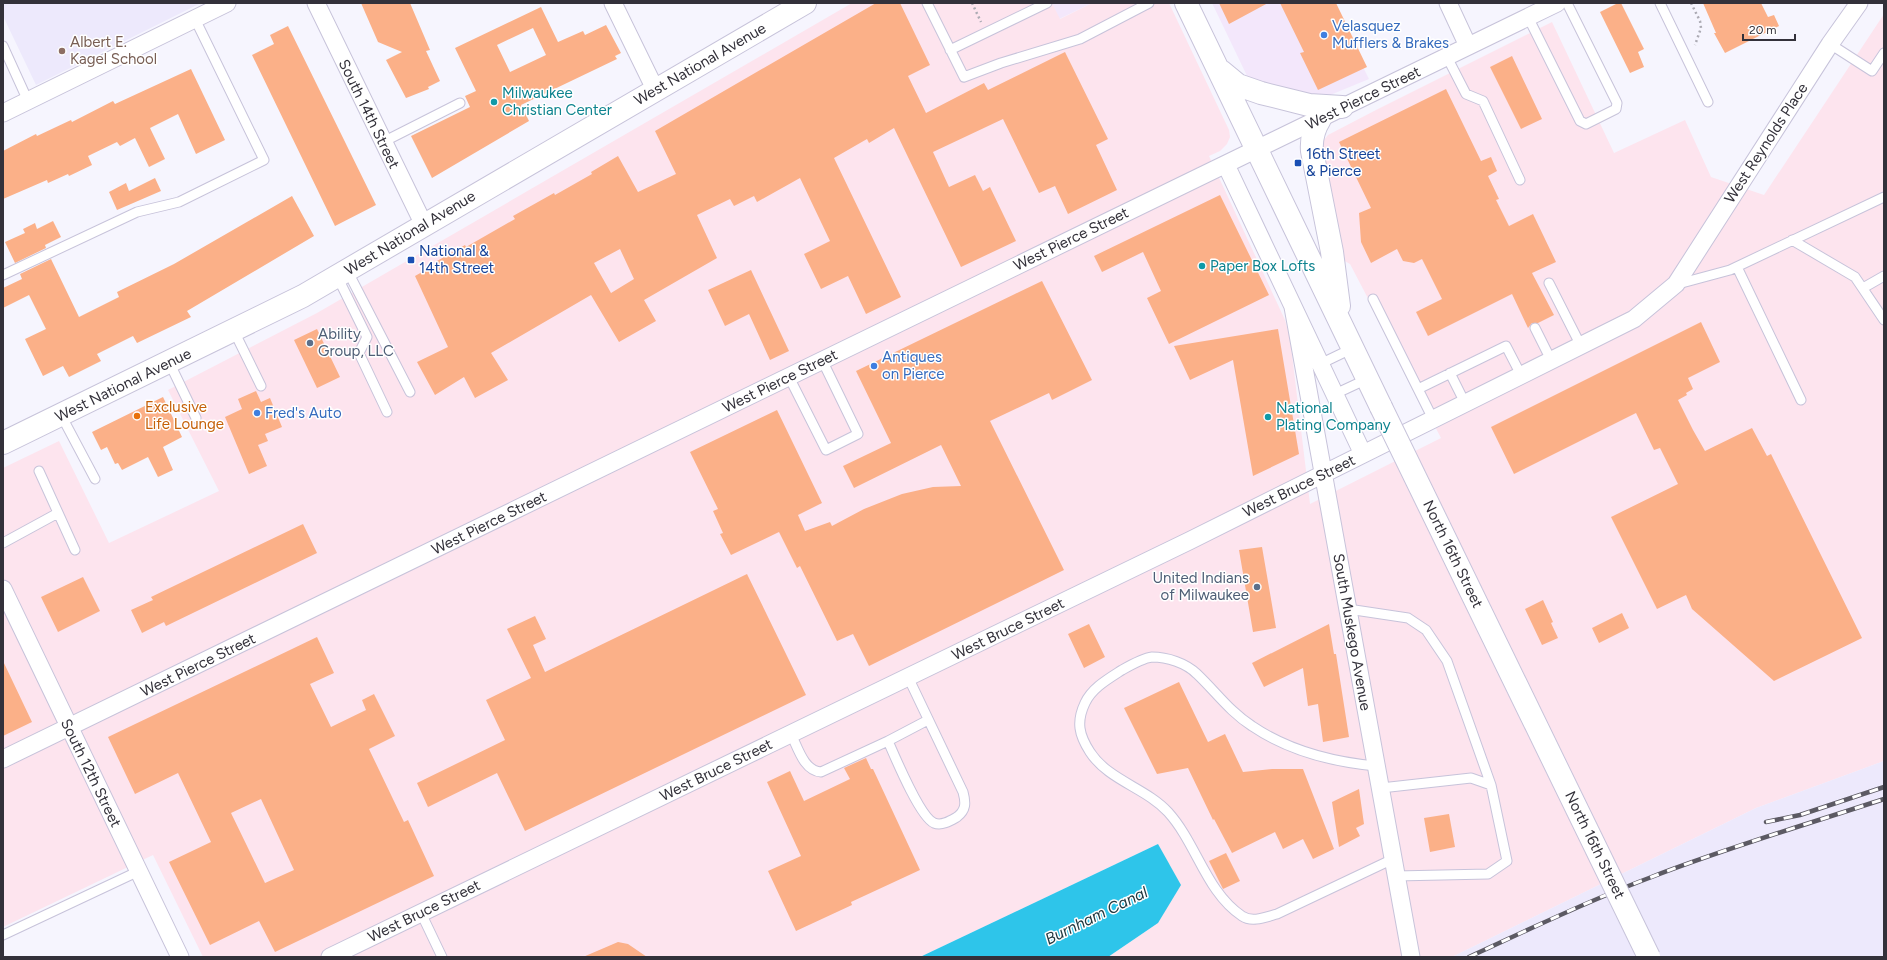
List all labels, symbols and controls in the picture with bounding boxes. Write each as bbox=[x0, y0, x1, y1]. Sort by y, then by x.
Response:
scale bar bbox=[1743, 16, 1795, 42]
place label: Velasquez Mufflers & Brakes bbox=[1332, 17, 1449, 52]
street label: West National Avenue bbox=[631, 19, 769, 109]
text: 20 m bbox=[1749, 23, 1777, 37]
marker: Velasquez Mufflers & Brakes bbox=[1319, 30, 1329, 40]
place label: Albert E. Kagel School bbox=[70, 33, 157, 68]
marker: Albert E. Kagel School bbox=[57, 46, 67, 56]
street label: South 14th Street bbox=[335, 56, 403, 172]
street label: West Pierce Street bbox=[1303, 62, 1424, 134]
street label: West Reynolds Place bbox=[1720, 80, 1812, 206]
place label: Milwaukee Christian Center bbox=[502, 84, 612, 119]
marker: Milwaukee Christian Center bbox=[489, 97, 499, 107]
place label: 16th Street & Pierce bbox=[1306, 145, 1381, 180]
marker: 16th Street & Pierce bbox=[1293, 158, 1303, 168]
street label: West National Avenue bbox=[341, 187, 479, 279]
street label: West Pierce Street bbox=[1011, 203, 1132, 275]
place label: National & 14th Street bbox=[419, 242, 495, 277]
marker: National & 14th Street bbox=[406, 255, 416, 265]
place label: Paper Box Lofts bbox=[1210, 257, 1315, 275]
marker: Paper Box Lofts bbox=[1197, 261, 1207, 271]
place label: Ability Group, LLC bbox=[318, 325, 394, 360]
marker: Ability Group, LLC bbox=[305, 338, 315, 348]
street label: West National Avenue bbox=[52, 344, 194, 426]
street label: West Pierce Street bbox=[720, 345, 841, 417]
place label: Antiques on Pierce bbox=[882, 348, 945, 383]
marker: Antiques on Pierce bbox=[869, 361, 879, 371]
place label: Exclusive Life Lounge bbox=[145, 398, 224, 433]
place label: National Plating Company bbox=[1276, 399, 1391, 434]
place label: Fred's Auto bbox=[265, 404, 342, 422]
marker: Fred's Auto bbox=[252, 408, 262, 418]
marker: Exclusive Life Lounge bbox=[132, 411, 142, 421]
marker: National Plating Company bbox=[1263, 412, 1273, 422]
street label: West Bruce Street bbox=[1240, 451, 1358, 521]
street label: West Pierce Street bbox=[429, 487, 550, 559]
street label: North 16th Street bbox=[1419, 497, 1487, 611]
street label: South Muskego Avenue bbox=[1329, 552, 1375, 712]
place label: United Indians of Milwaukee bbox=[1153, 569, 1249, 604]
marker: United Indians of Milwaukee bbox=[1252, 582, 1262, 592]
street label: West Bruce Street bbox=[949, 594, 1067, 664]
street label: West Pierce Street bbox=[138, 629, 259, 701]
street label: South 12th Street bbox=[57, 716, 125, 830]
street label: West Bruce Street bbox=[657, 735, 775, 805]
street label: North 16th Street bbox=[1561, 788, 1629, 902]
street label: West Bruce Street bbox=[365, 876, 483, 946]
water label: Burnham Canal bbox=[1042, 882, 1151, 948]

